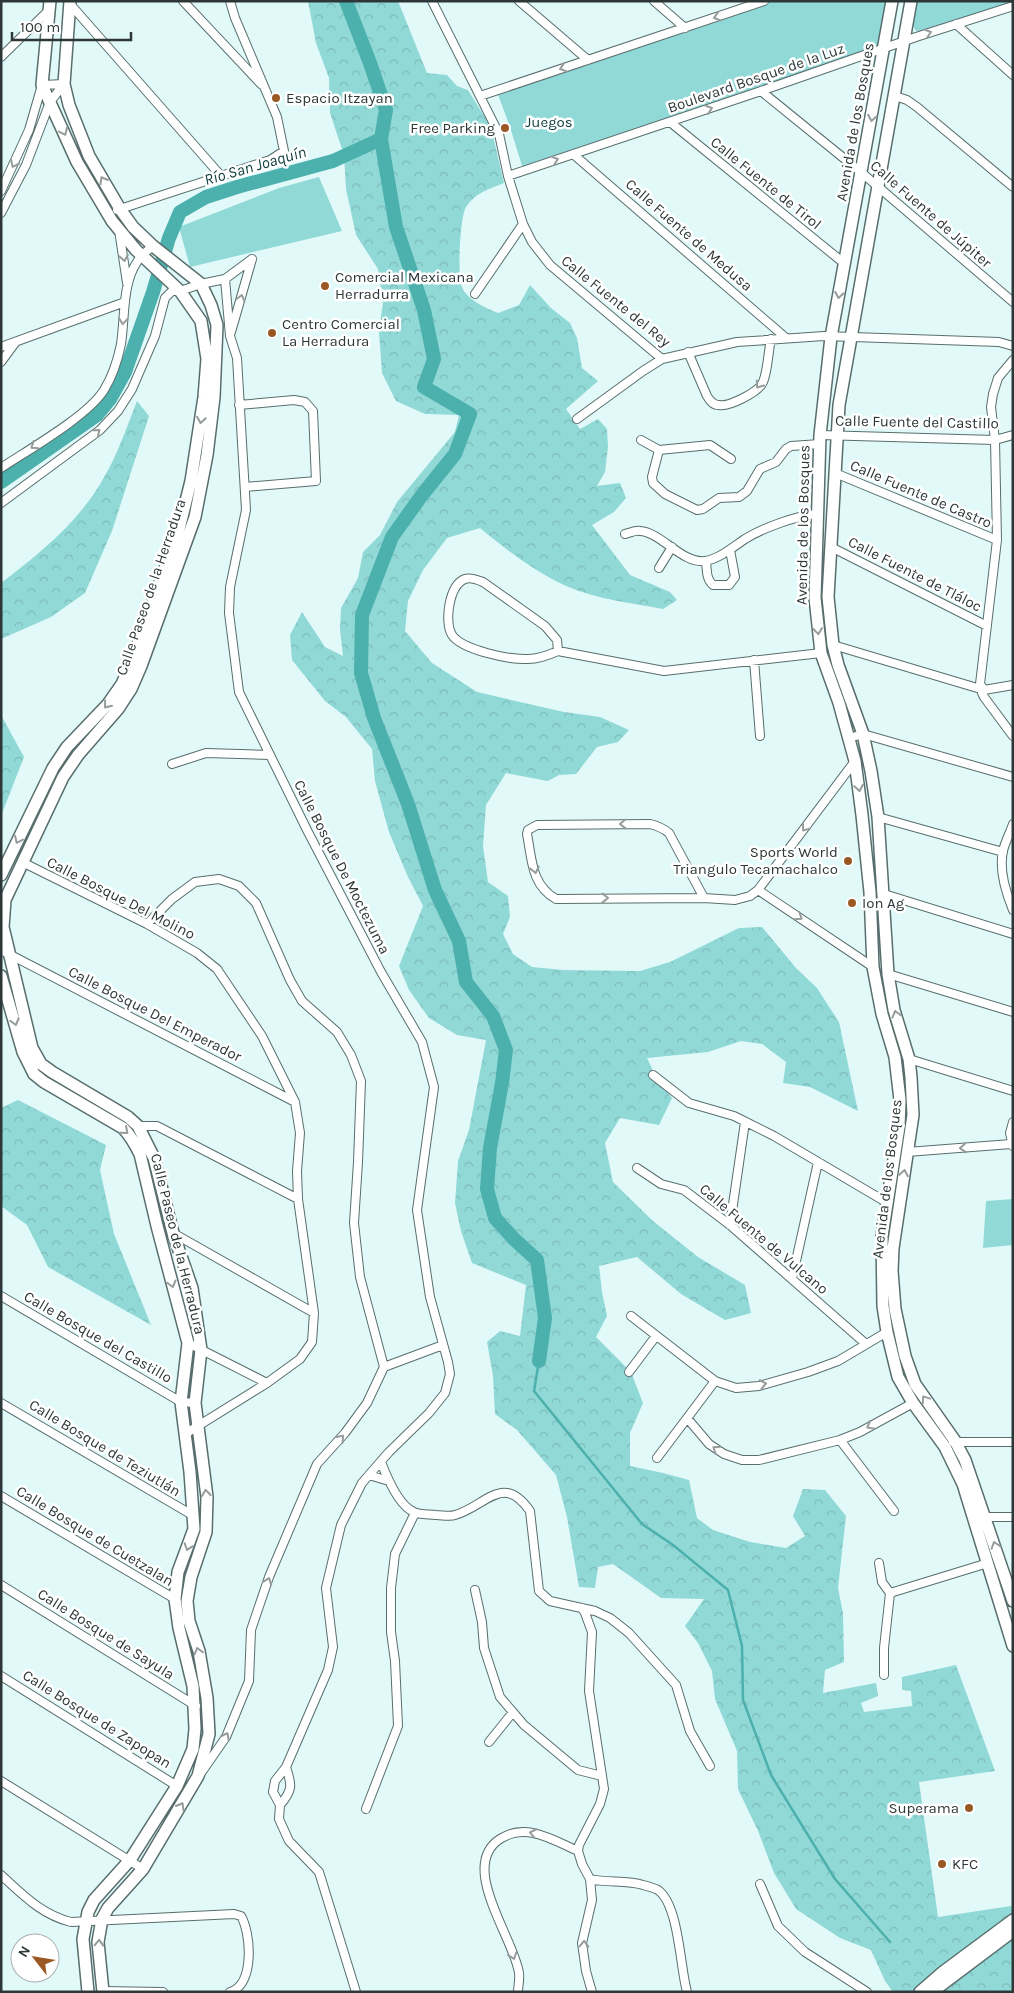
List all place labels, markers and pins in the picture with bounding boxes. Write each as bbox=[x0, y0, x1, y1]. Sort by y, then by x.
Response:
place label: Espacio Itzayan bbox=[286, 89, 393, 107]
marker: Espacio Itzayan bbox=[270, 92, 282, 104]
place label: Free Parking bbox=[410, 119, 496, 137]
marker: Free Parking bbox=[499, 122, 511, 134]
place label: Comercial Mexicana Herradurra bbox=[335, 268, 474, 303]
marker: Comercial Mexicana Herradurra bbox=[319, 280, 331, 292]
place label: Centro Comercial La Herradura bbox=[282, 315, 400, 350]
marker: Centro Comercial La Herradura bbox=[266, 327, 278, 339]
place label: Sports World Triangulo Tecamachalco bbox=[673, 843, 838, 878]
marker: Sports World Triangulo Tecamachalco bbox=[842, 855, 854, 867]
place label: Ion Ag bbox=[862, 894, 905, 912]
marker: Ion Ag bbox=[846, 897, 858, 909]
place label: Superama bbox=[888, 1799, 959, 1817]
marker: Superama bbox=[963, 1802, 975, 1814]
place label: KFC bbox=[952, 1855, 978, 1873]
marker: KFC bbox=[936, 1858, 948, 1870]

